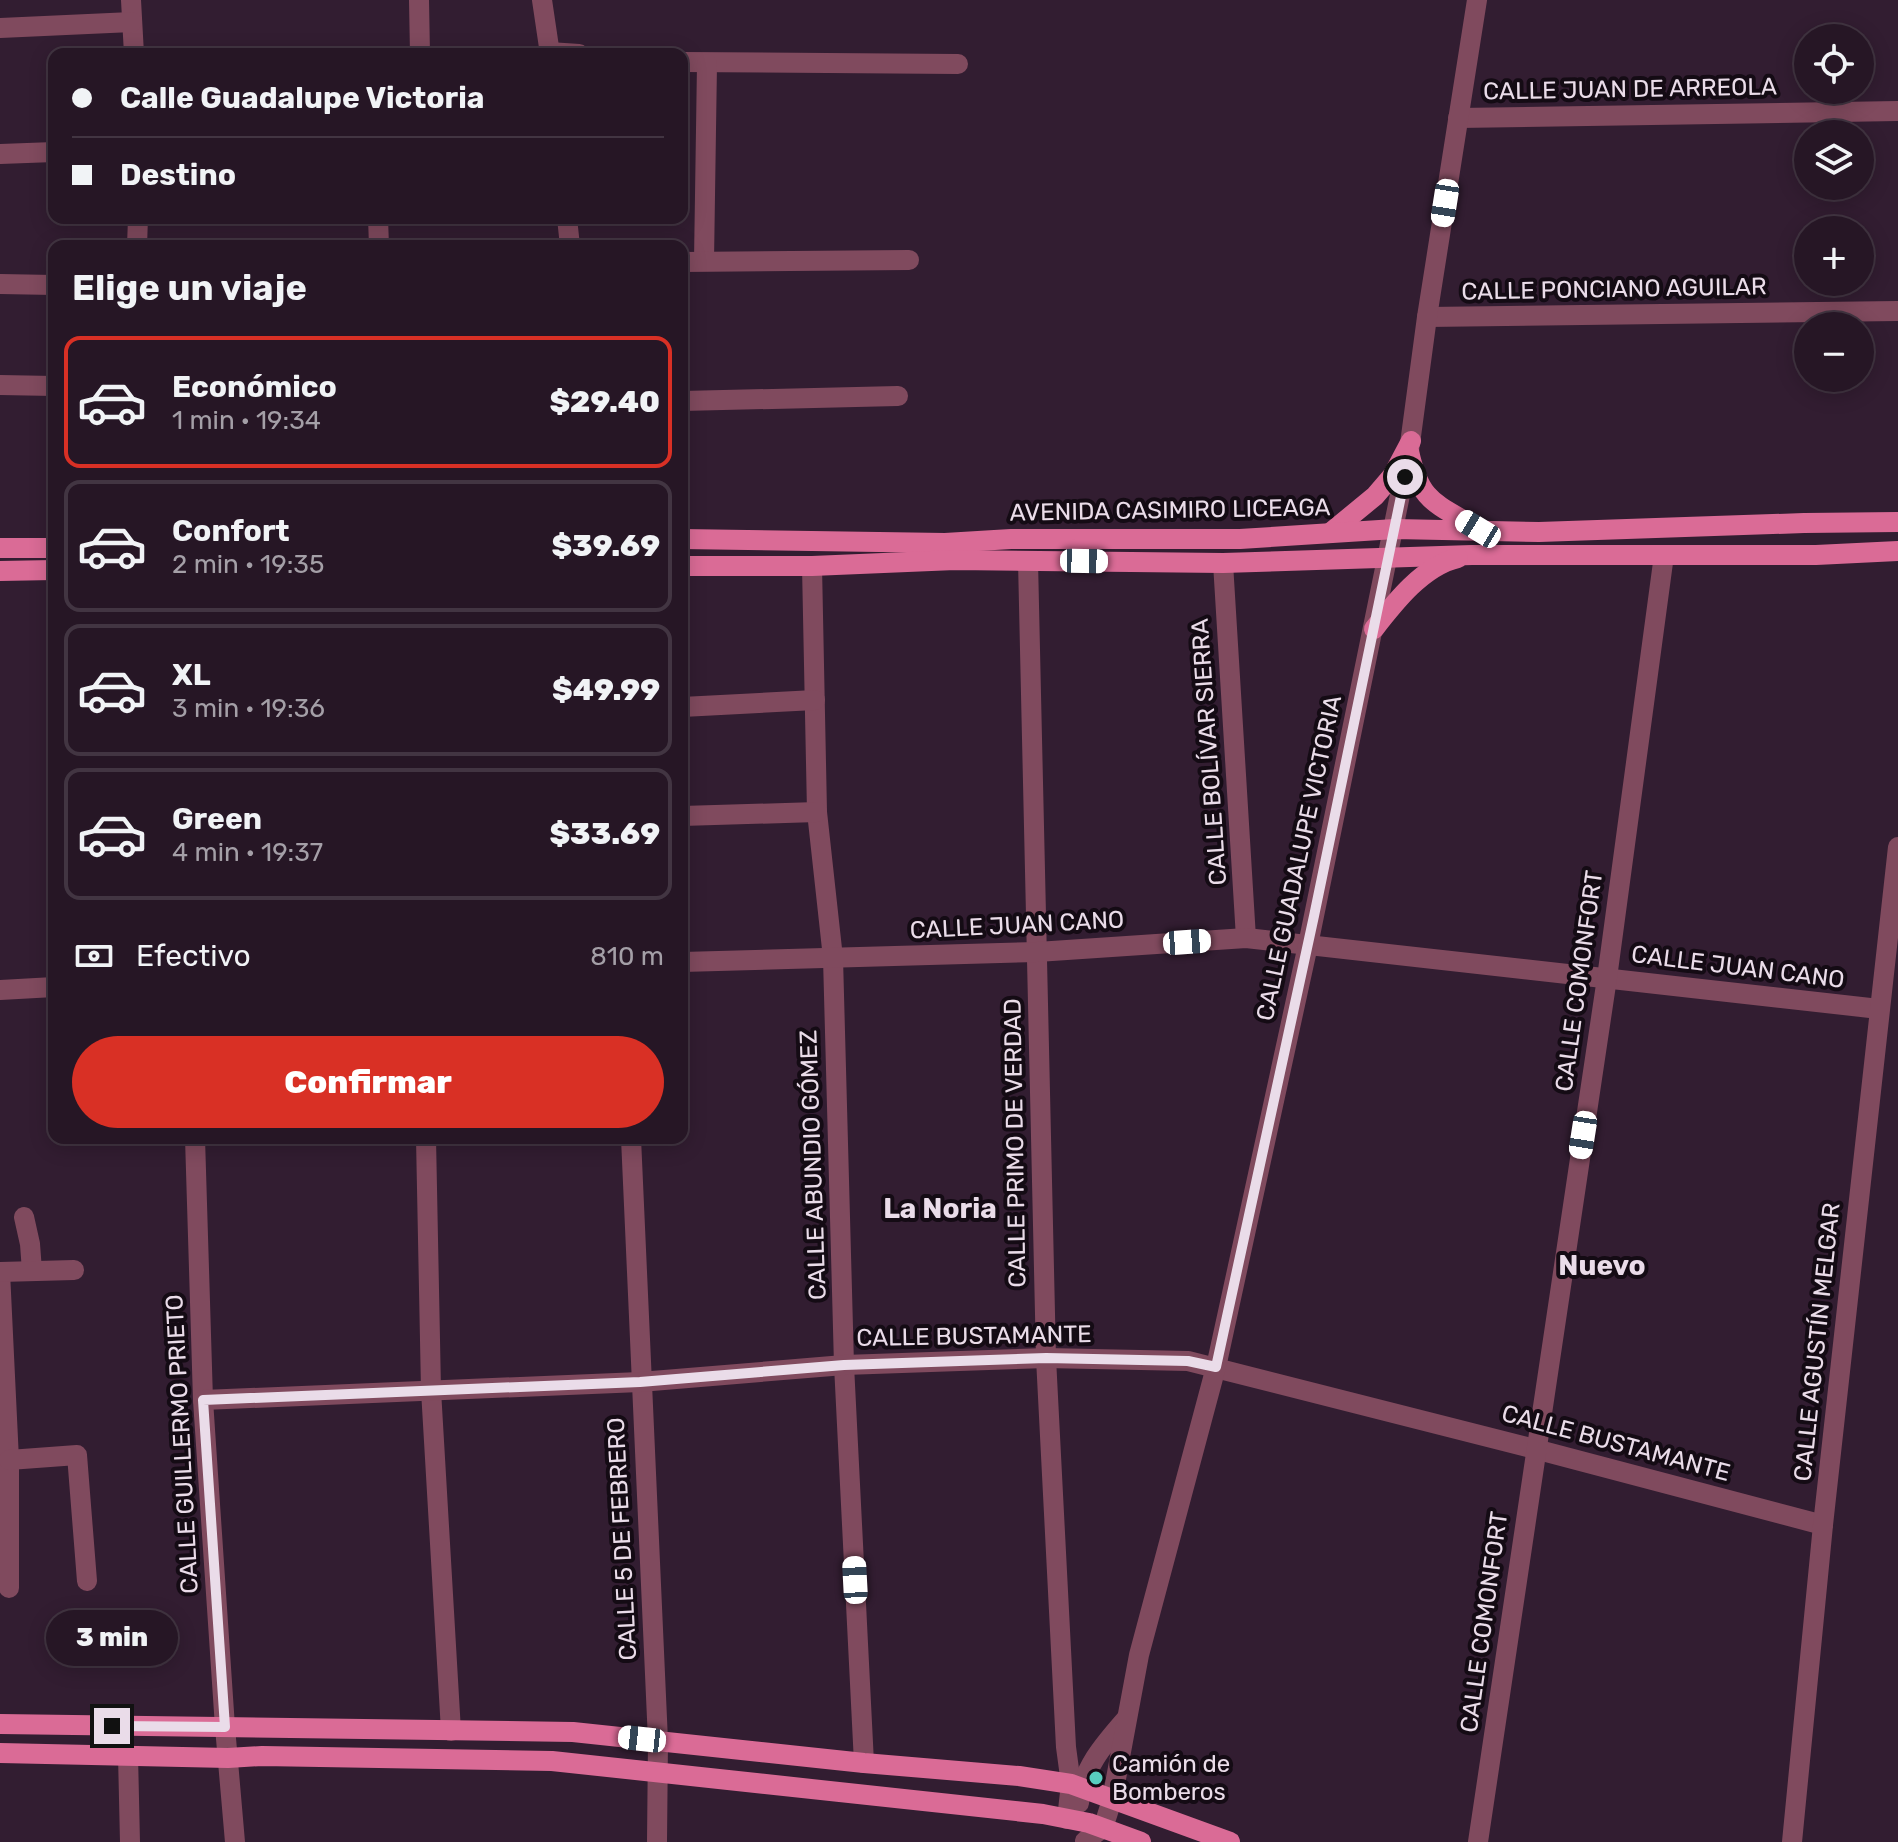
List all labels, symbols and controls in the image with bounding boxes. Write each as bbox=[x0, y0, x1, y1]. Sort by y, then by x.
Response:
map controls bbox=[1794, 24, 1874, 392]
button: locate bbox=[1794, 24, 1874, 104]
street label: CALLE JUAN DE ARREOLA bbox=[1483, 72, 1777, 106]
text: Calle Guadalupe Victoria bbox=[120, 80, 484, 116]
button: layers bbox=[1794, 120, 1874, 200]
text: Destino bbox=[120, 157, 236, 193]
car bbox=[1429, 177, 1461, 229]
button: + bbox=[1794, 216, 1874, 296]
text: Elige un viaje bbox=[72, 266, 307, 309]
street label: CALLE PONCIANO AGUILAR bbox=[1461, 272, 1767, 306]
button: − bbox=[1794, 312, 1874, 392]
icon: car bbox=[76, 366, 148, 438]
text: Económico bbox=[172, 369, 337, 405]
text: $29.40 bbox=[549, 384, 660, 420]
text: 1 min · 19:34 bbox=[172, 405, 321, 436]
route start bbox=[1387, 459, 1423, 495]
street label: AVENIDA CASIMIRO LICEAGA bbox=[1009, 493, 1331, 527]
car bbox=[1451, 506, 1505, 552]
icon: car bbox=[76, 510, 148, 582]
text: Confort bbox=[172, 513, 290, 549]
text: $39.69 bbox=[551, 528, 660, 564]
text: 2 min · 19:35 bbox=[172, 549, 324, 580]
car bbox=[1060, 549, 1108, 573]
street label: CALLE BOLÍVAR SIERRA bbox=[1186, 618, 1232, 886]
icon: car bbox=[76, 654, 148, 726]
text: XL bbox=[172, 657, 211, 693]
text: $49.99 bbox=[552, 672, 660, 708]
text: 3 min · 19:36 bbox=[172, 693, 325, 724]
street label: CALLE GUADALUPE VICTORIA bbox=[1251, 693, 1347, 1023]
icon: car bbox=[76, 798, 148, 870]
text: Green bbox=[172, 801, 262, 837]
text: $33.69 bbox=[549, 816, 660, 852]
text: 4 min · 19:37 bbox=[172, 837, 323, 868]
street label: CALLE COMONFORT bbox=[1550, 868, 1608, 1093]
street label: CALLE JUAN CANO bbox=[909, 905, 1125, 945]
car bbox=[1162, 928, 1212, 956]
icon: cash bbox=[72, 934, 116, 978]
text: Efectivo bbox=[136, 938, 251, 974]
street label: CALLE JUAN CANO bbox=[1630, 940, 1846, 994]
text: 810 m bbox=[590, 941, 664, 972]
street label: CALLE PRIMO DE VERDAD bbox=[998, 998, 1032, 1288]
street label: CALLE ABUNDIO GÓMEZ bbox=[794, 1030, 832, 1300]
button: Confirmar bbox=[72, 1036, 664, 1128]
car bbox=[1567, 1109, 1599, 1161]
district label: La Noria bbox=[883, 1192, 997, 1225]
street label: CALLE AGUSTÍN MELGAR bbox=[1788, 1201, 1846, 1483]
district label: Nuevo bbox=[1558, 1249, 1646, 1282]
street label: CALLE GUILLERMO PRIETO bbox=[160, 1294, 204, 1594]
street label: CALLE BUSTAMANTE bbox=[856, 1320, 1092, 1352]
street label: CALLE BUSTAMANTE bbox=[1499, 1399, 1733, 1487]
street label: CALLE 5 DE FEBRERO bbox=[602, 1417, 642, 1661]
street label: CALLE COMONFORT bbox=[1455, 1509, 1513, 1734]
car bbox=[842, 1555, 868, 1605]
callout: 3 min bbox=[46, 1610, 178, 1666]
text: 3 min bbox=[76, 1622, 148, 1653]
route end bbox=[94, 1708, 130, 1744]
car bbox=[617, 1725, 667, 1753]
place label: Camión de Bomberos bbox=[1112, 1750, 1230, 1806]
marker: Camión de Bomberos bbox=[1087, 1769, 1105, 1787]

